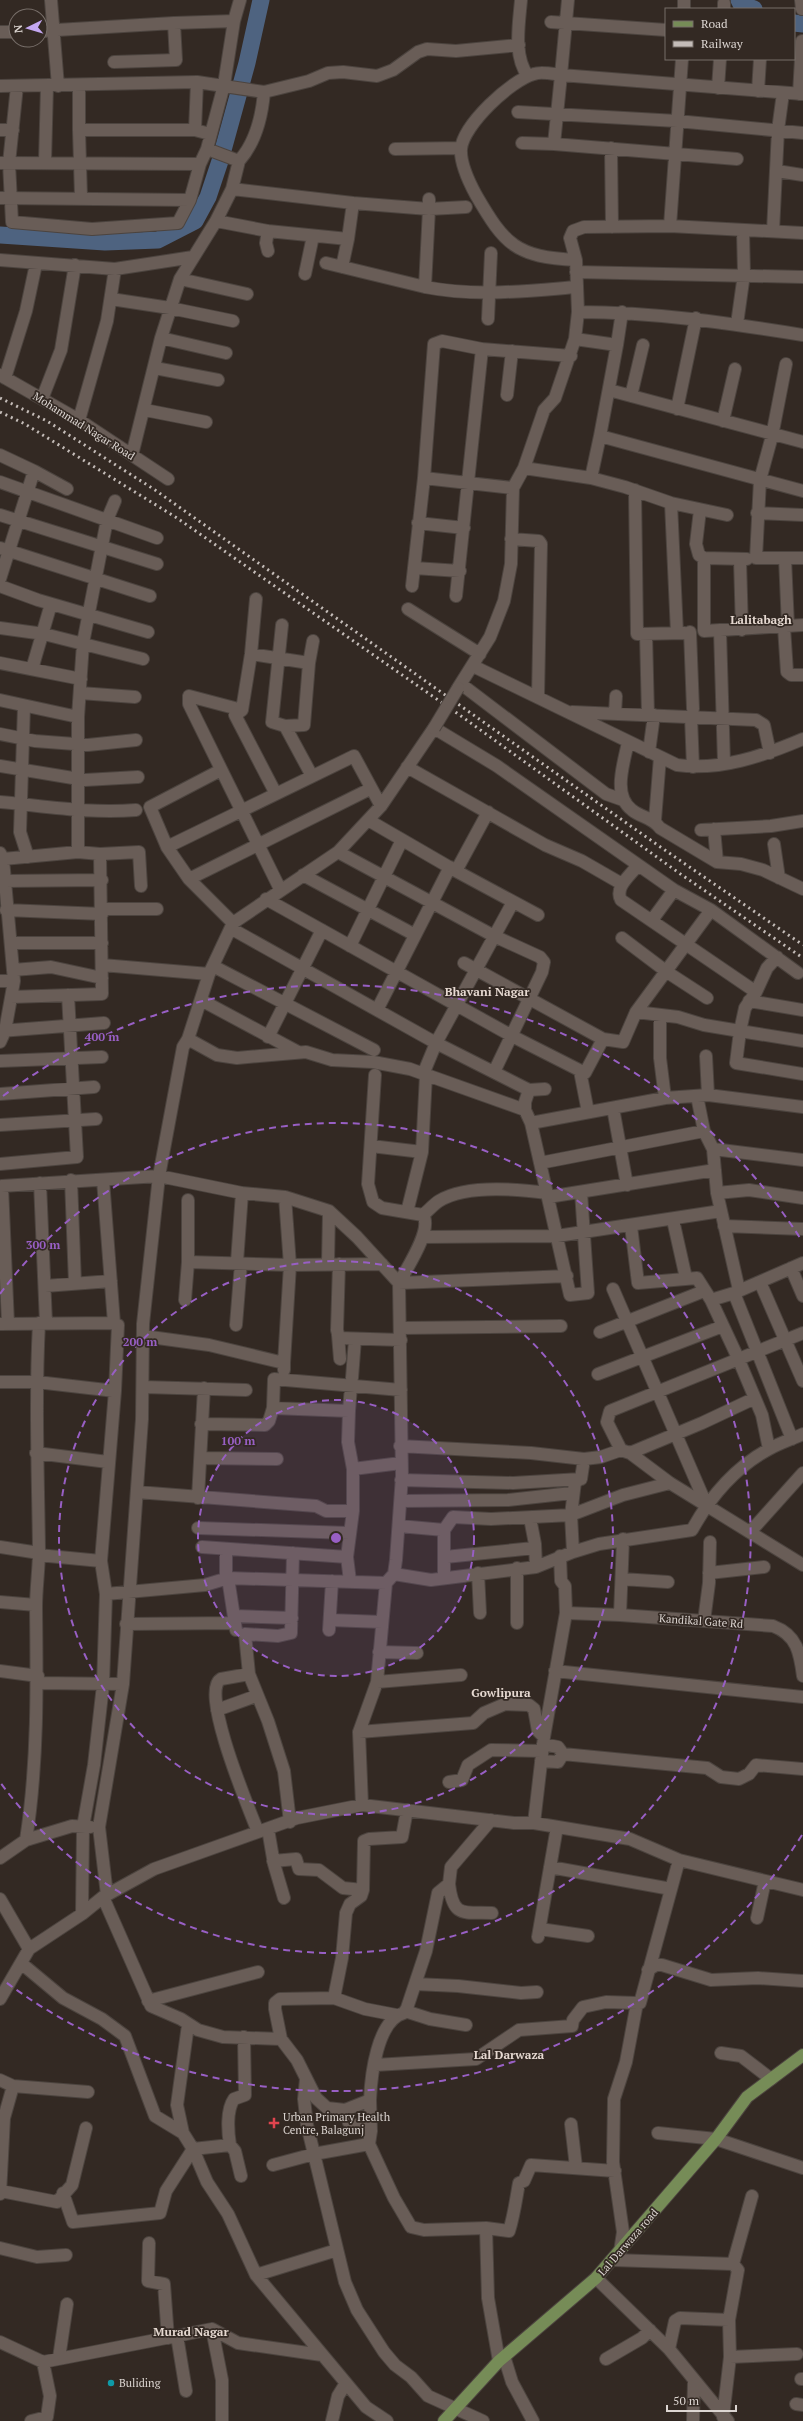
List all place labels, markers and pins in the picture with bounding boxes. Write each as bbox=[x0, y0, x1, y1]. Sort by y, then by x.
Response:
centre of rings bbox=[329, 1531, 343, 1545]
place label: Urban Primary Health Centre, Balagunj bbox=[283, 2110, 391, 2137]
marker: Urban Primary Health Centre, Balagunj bbox=[268, 2117, 280, 2129]
place label: Buliding bbox=[119, 2376, 161, 2390]
marker: Buliding bbox=[106, 2378, 116, 2388]

